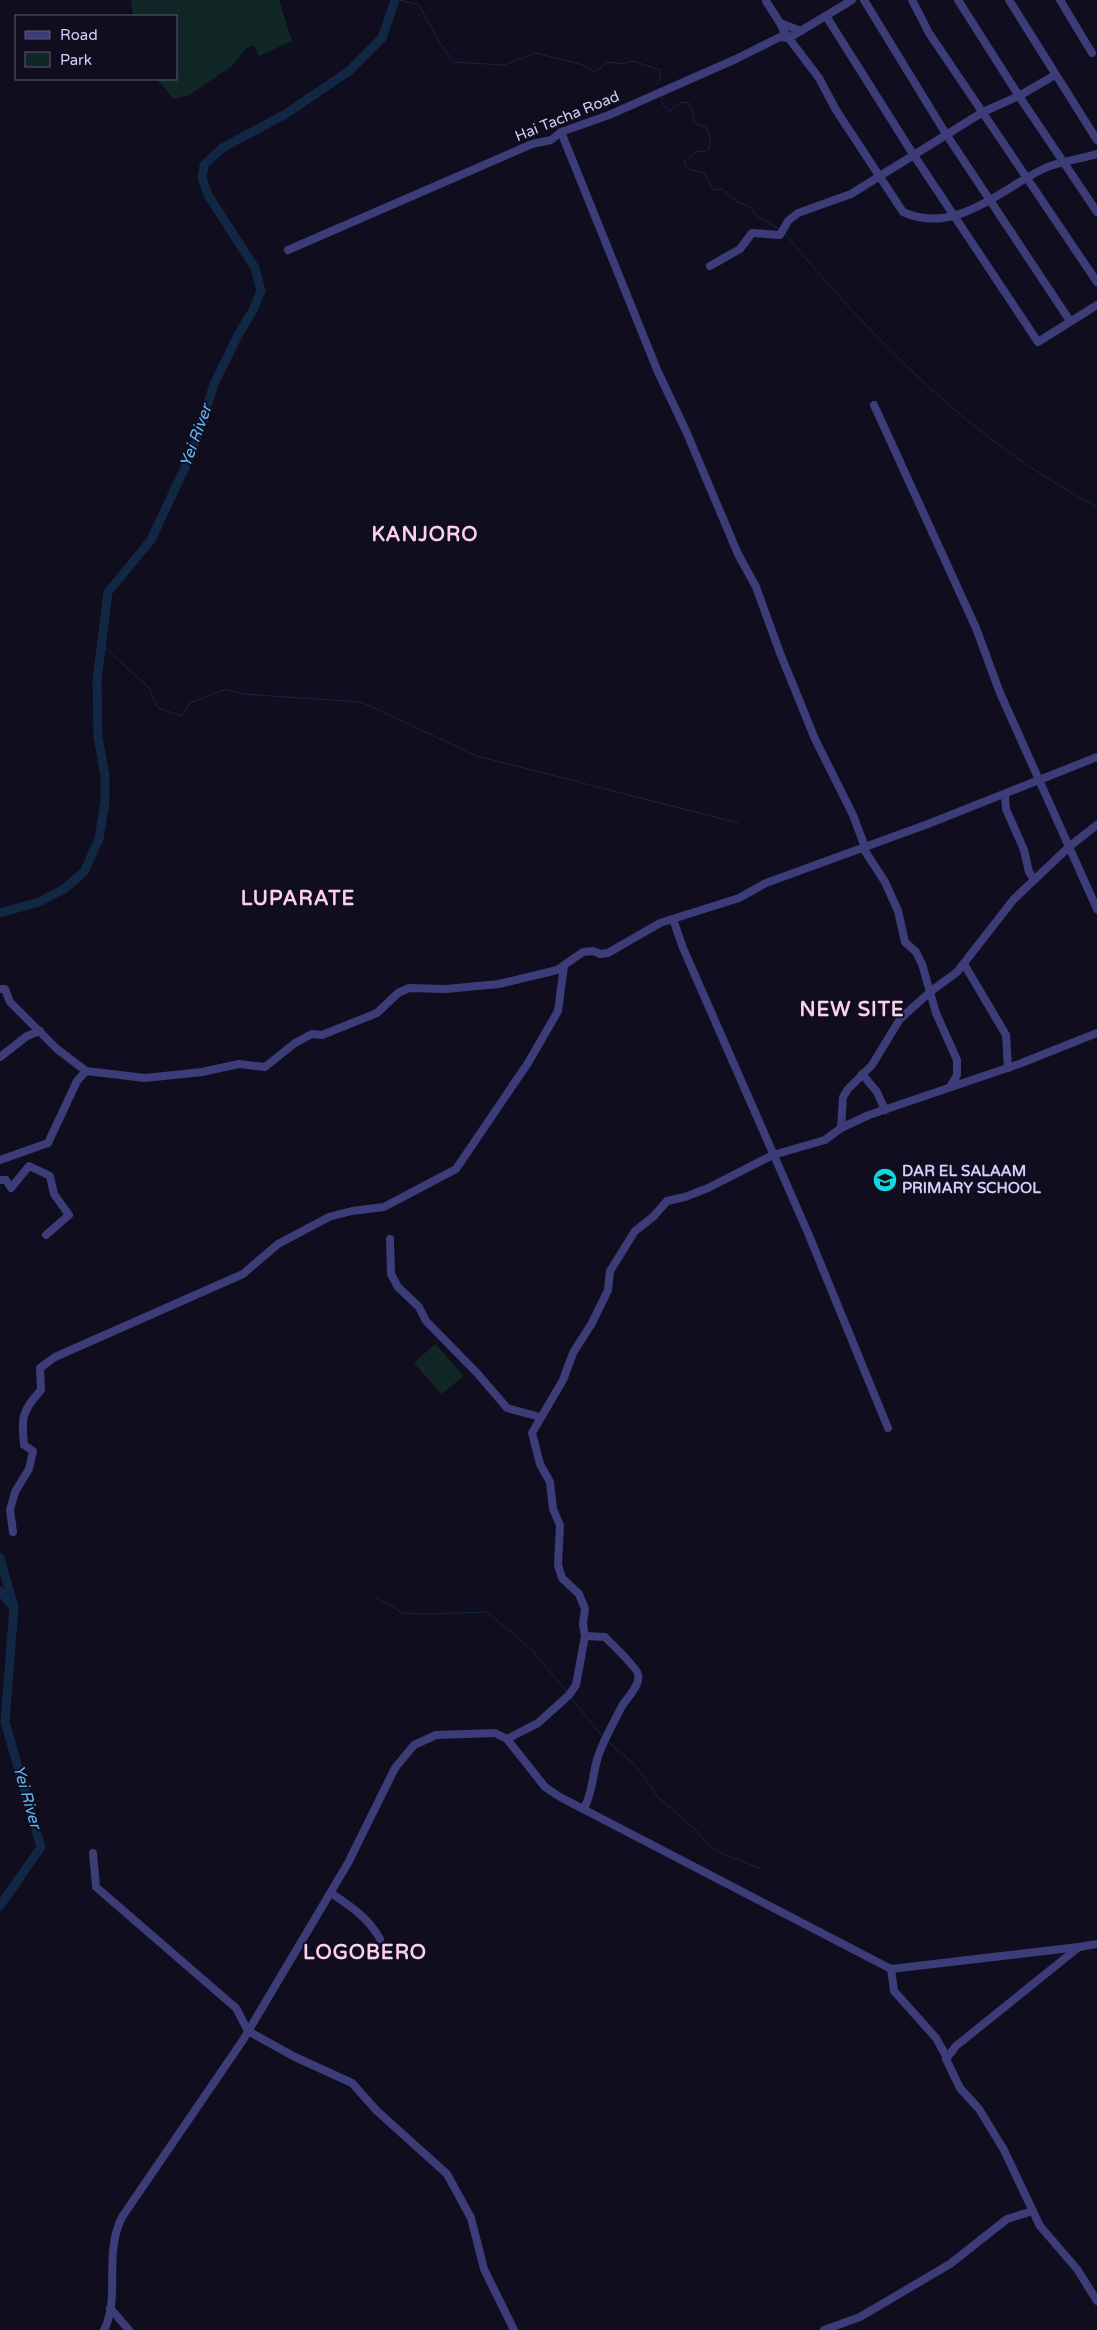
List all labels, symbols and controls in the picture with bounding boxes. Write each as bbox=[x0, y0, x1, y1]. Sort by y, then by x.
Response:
legend bbox=[15, 15, 178, 80]
text: Road bbox=[60, 26, 98, 44]
text: Park bbox=[60, 51, 92, 69]
street label: Hai Tacha Road bbox=[512, 87, 622, 145]
water label: Yei River bbox=[175, 400, 217, 470]
district label: KANJORO bbox=[371, 523, 479, 547]
district label: LUPARATE bbox=[241, 887, 355, 911]
district label: NEW SITE bbox=[799, 998, 905, 1022]
place label: DAR EL SALAAM PRIMARY SCHOOL bbox=[902, 1162, 1041, 1197]
school or university icon: DAR EL SALAAM PRIMARY SCHOOL bbox=[872, 1167, 898, 1193]
water label: Yei River bbox=[8, 1763, 46, 1833]
district label: LOGOBERO bbox=[303, 1941, 427, 1965]

